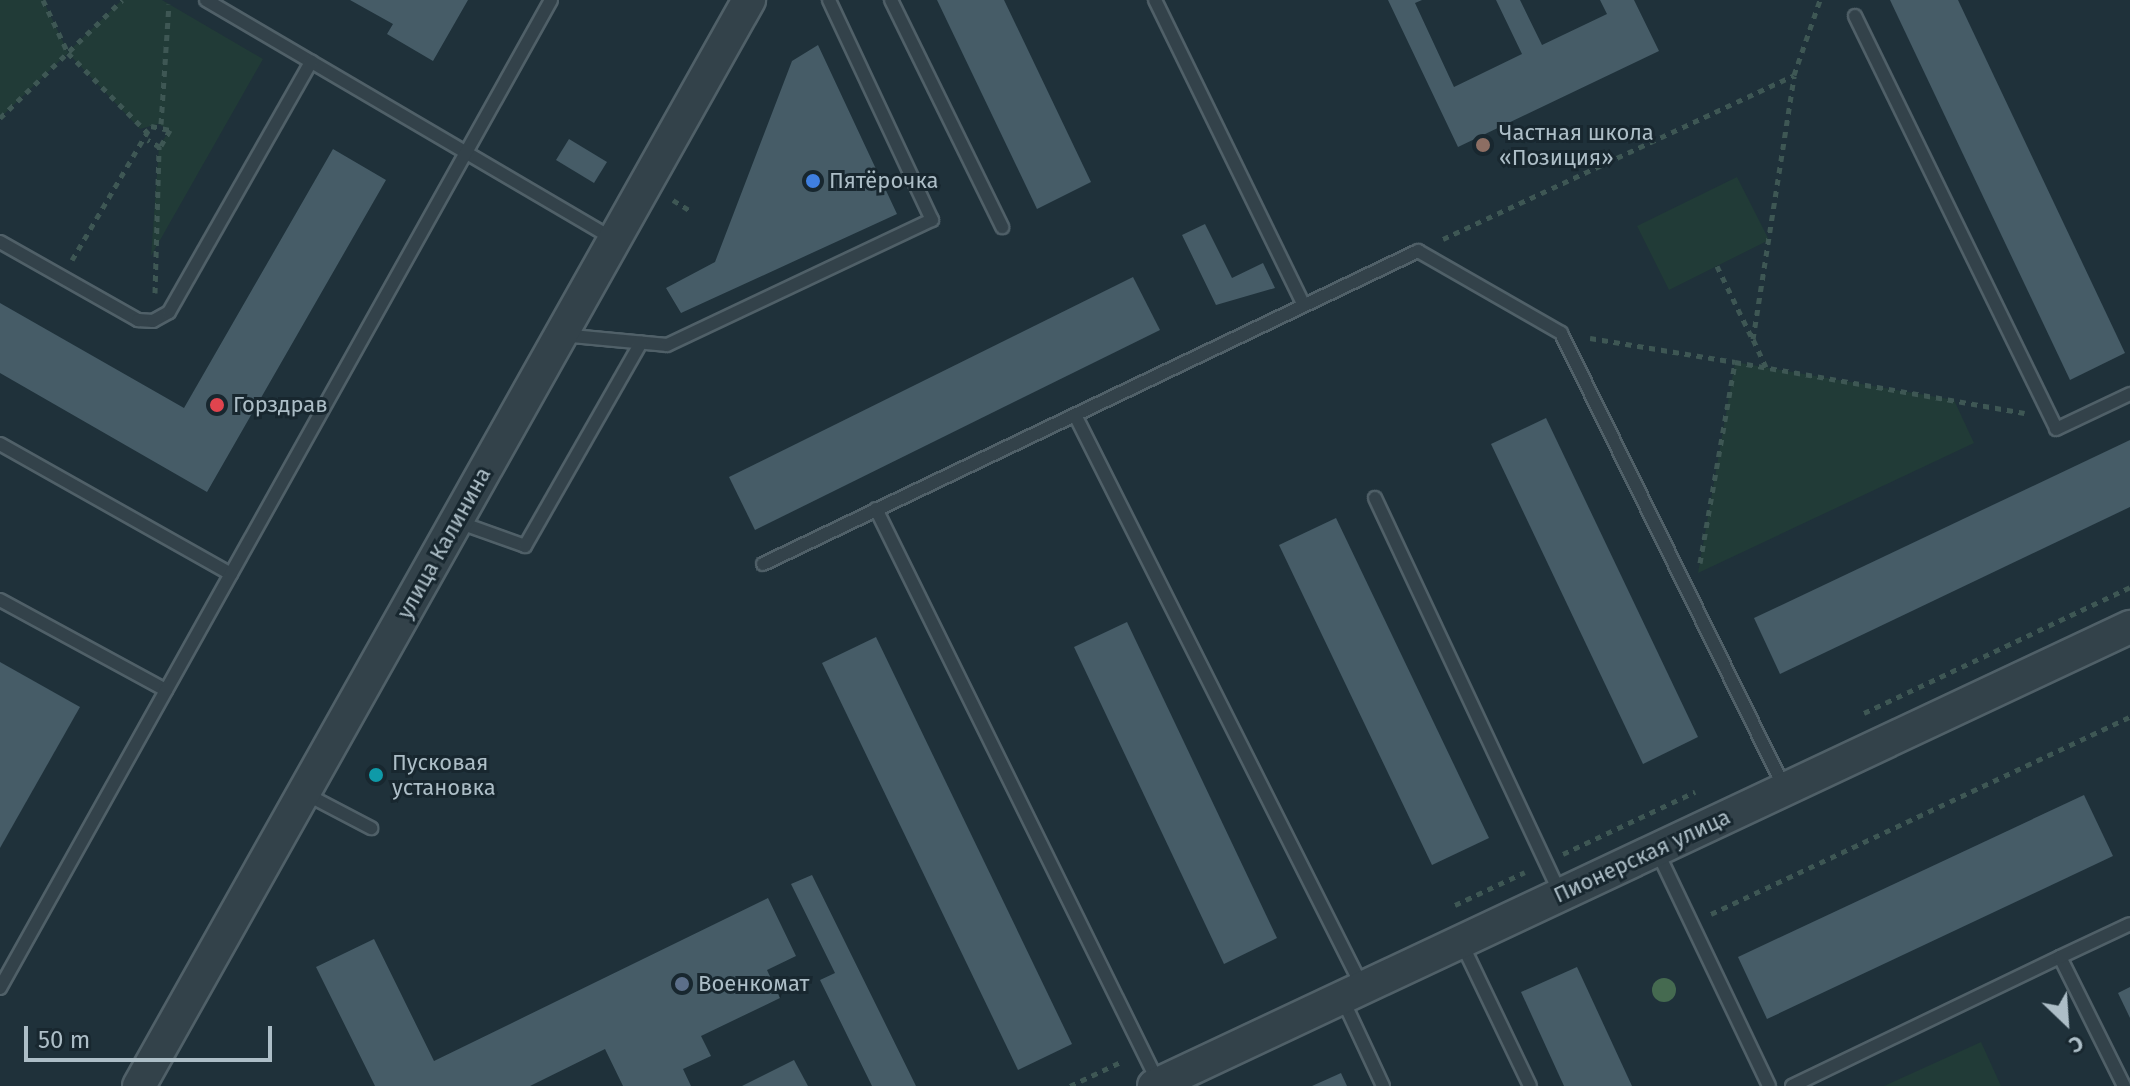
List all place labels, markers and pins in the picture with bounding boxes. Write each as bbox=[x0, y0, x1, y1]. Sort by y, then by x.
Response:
place label: Частная школа «Позиция» bbox=[1499, 119, 1654, 170]
marker: Частная школа «Позиция» bbox=[1474, 136, 1492, 154]
place label: Пятёрочка bbox=[829, 168, 938, 194]
marker: Пятёрочка bbox=[804, 172, 822, 190]
place label: Горздрав bbox=[233, 392, 328, 418]
marker: Горздрав bbox=[208, 396, 226, 414]
place label: Пусковая установка bbox=[392, 749, 496, 800]
marker: Пусковая установка bbox=[367, 766, 385, 784]
place label: Военкомат bbox=[698, 971, 810, 997]
marker: Военкомат bbox=[673, 975, 691, 993]

